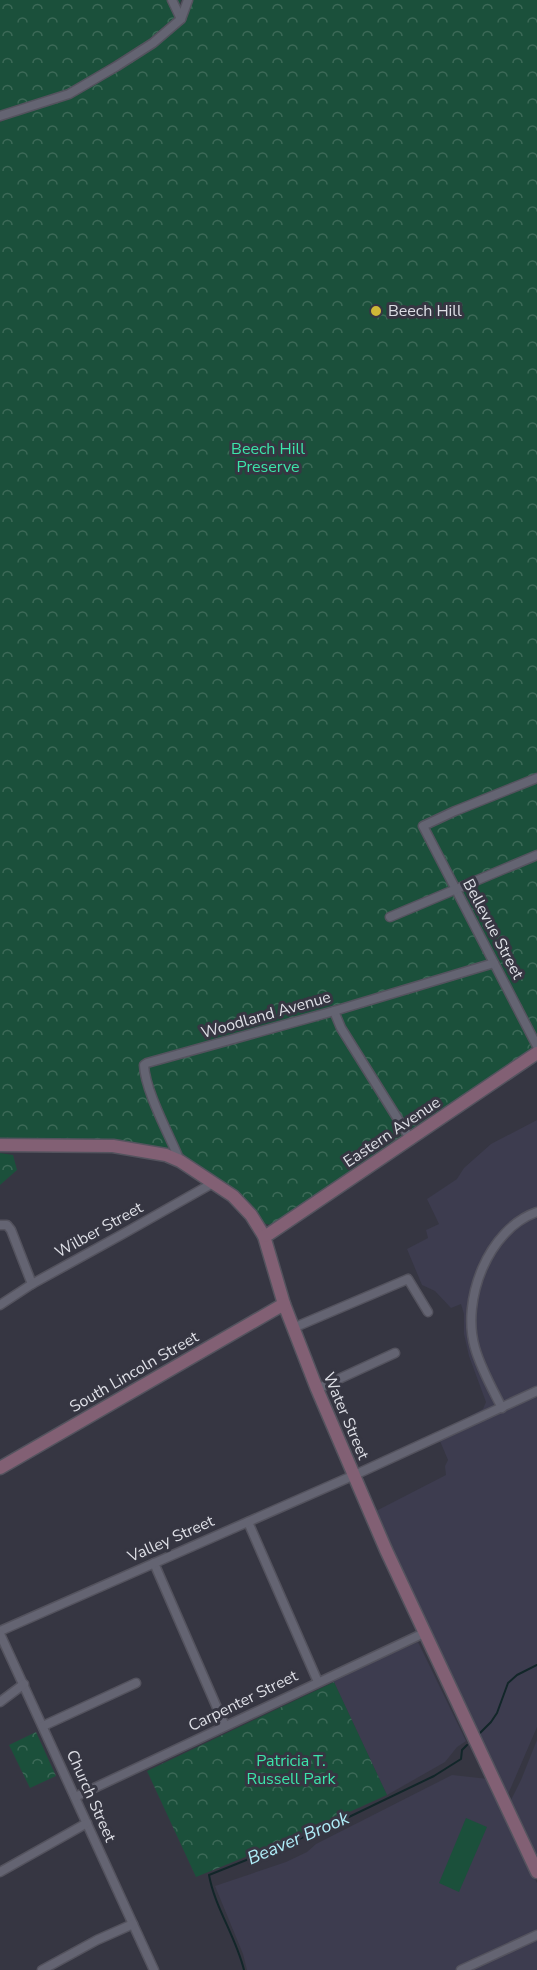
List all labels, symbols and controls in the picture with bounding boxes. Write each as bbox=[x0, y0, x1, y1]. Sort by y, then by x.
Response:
place label: Beech Hill bbox=[388, 300, 462, 322]
marker: Beech Hill bbox=[369, 304, 383, 318]
park label: Beech Hill Preserve bbox=[231, 438, 305, 478]
street label: Bellevue Street bbox=[457, 875, 529, 983]
street label: Woodland Avenue bbox=[199, 986, 333, 1044]
street label: Eastern Avenue bbox=[339, 1091, 445, 1173]
street label: Wilber Street bbox=[51, 1197, 147, 1263]
street label: South Lincoln Street bbox=[65, 1326, 203, 1418]
street label: Water Street bbox=[318, 1369, 374, 1463]
street label: Valley Street bbox=[123, 1510, 218, 1568]
street label: Carpenter Street bbox=[185, 1665, 302, 1737]
street label: Church Street bbox=[61, 1746, 121, 1846]
park label: Patricia T. Russell Park bbox=[246, 1750, 337, 1790]
water label: Beaver Brook bbox=[243, 1805, 354, 1870]

